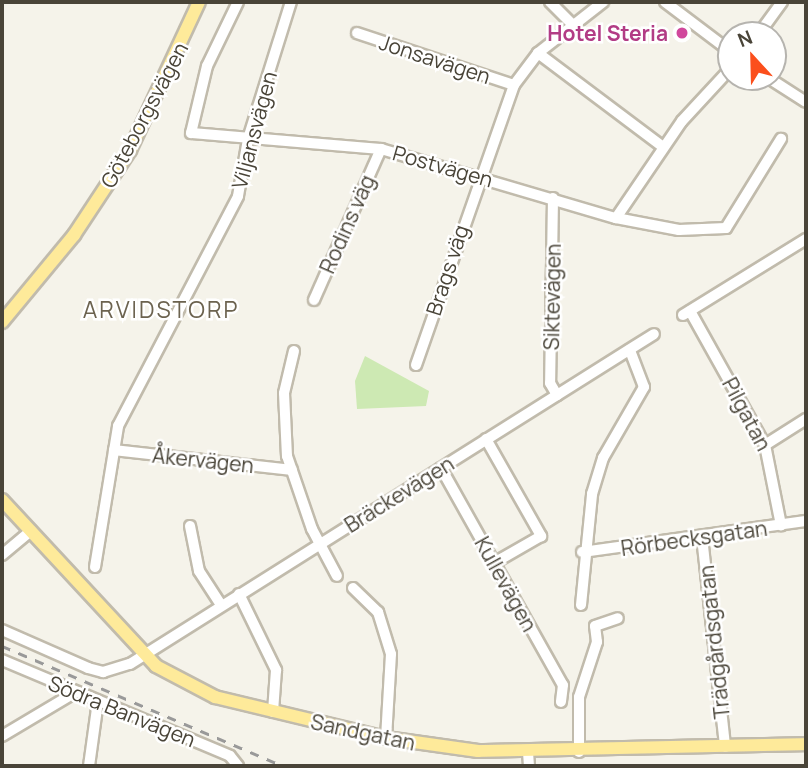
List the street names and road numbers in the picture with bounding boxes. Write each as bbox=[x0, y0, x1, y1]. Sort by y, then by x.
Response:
street label: Jonsavägen bbox=[376, 29, 494, 89]
street label: Göteborgsvägen bbox=[95, 38, 193, 192]
street label: Viljansvägen bbox=[226, 68, 282, 192]
street label: Postvägen bbox=[390, 140, 496, 192]
street label: Rodins väg bbox=[314, 171, 380, 277]
street label: Brags väg bbox=[421, 222, 473, 318]
street label: Siktevägen bbox=[538, 243, 566, 351]
street label: Pilgatan bbox=[717, 373, 777, 455]
street label: Åkervägen bbox=[151, 442, 255, 478]
street label: Bräckevägen bbox=[340, 450, 458, 538]
street label: Rörbecksgatan bbox=[619, 515, 769, 561]
street label: Kullevägen bbox=[470, 532, 542, 636]
street label: Trädgårdsgatan bbox=[693, 564, 735, 720]
street label: Södra Banvägen bbox=[45, 670, 199, 752]
street label: Sandgatan bbox=[308, 709, 418, 755]

